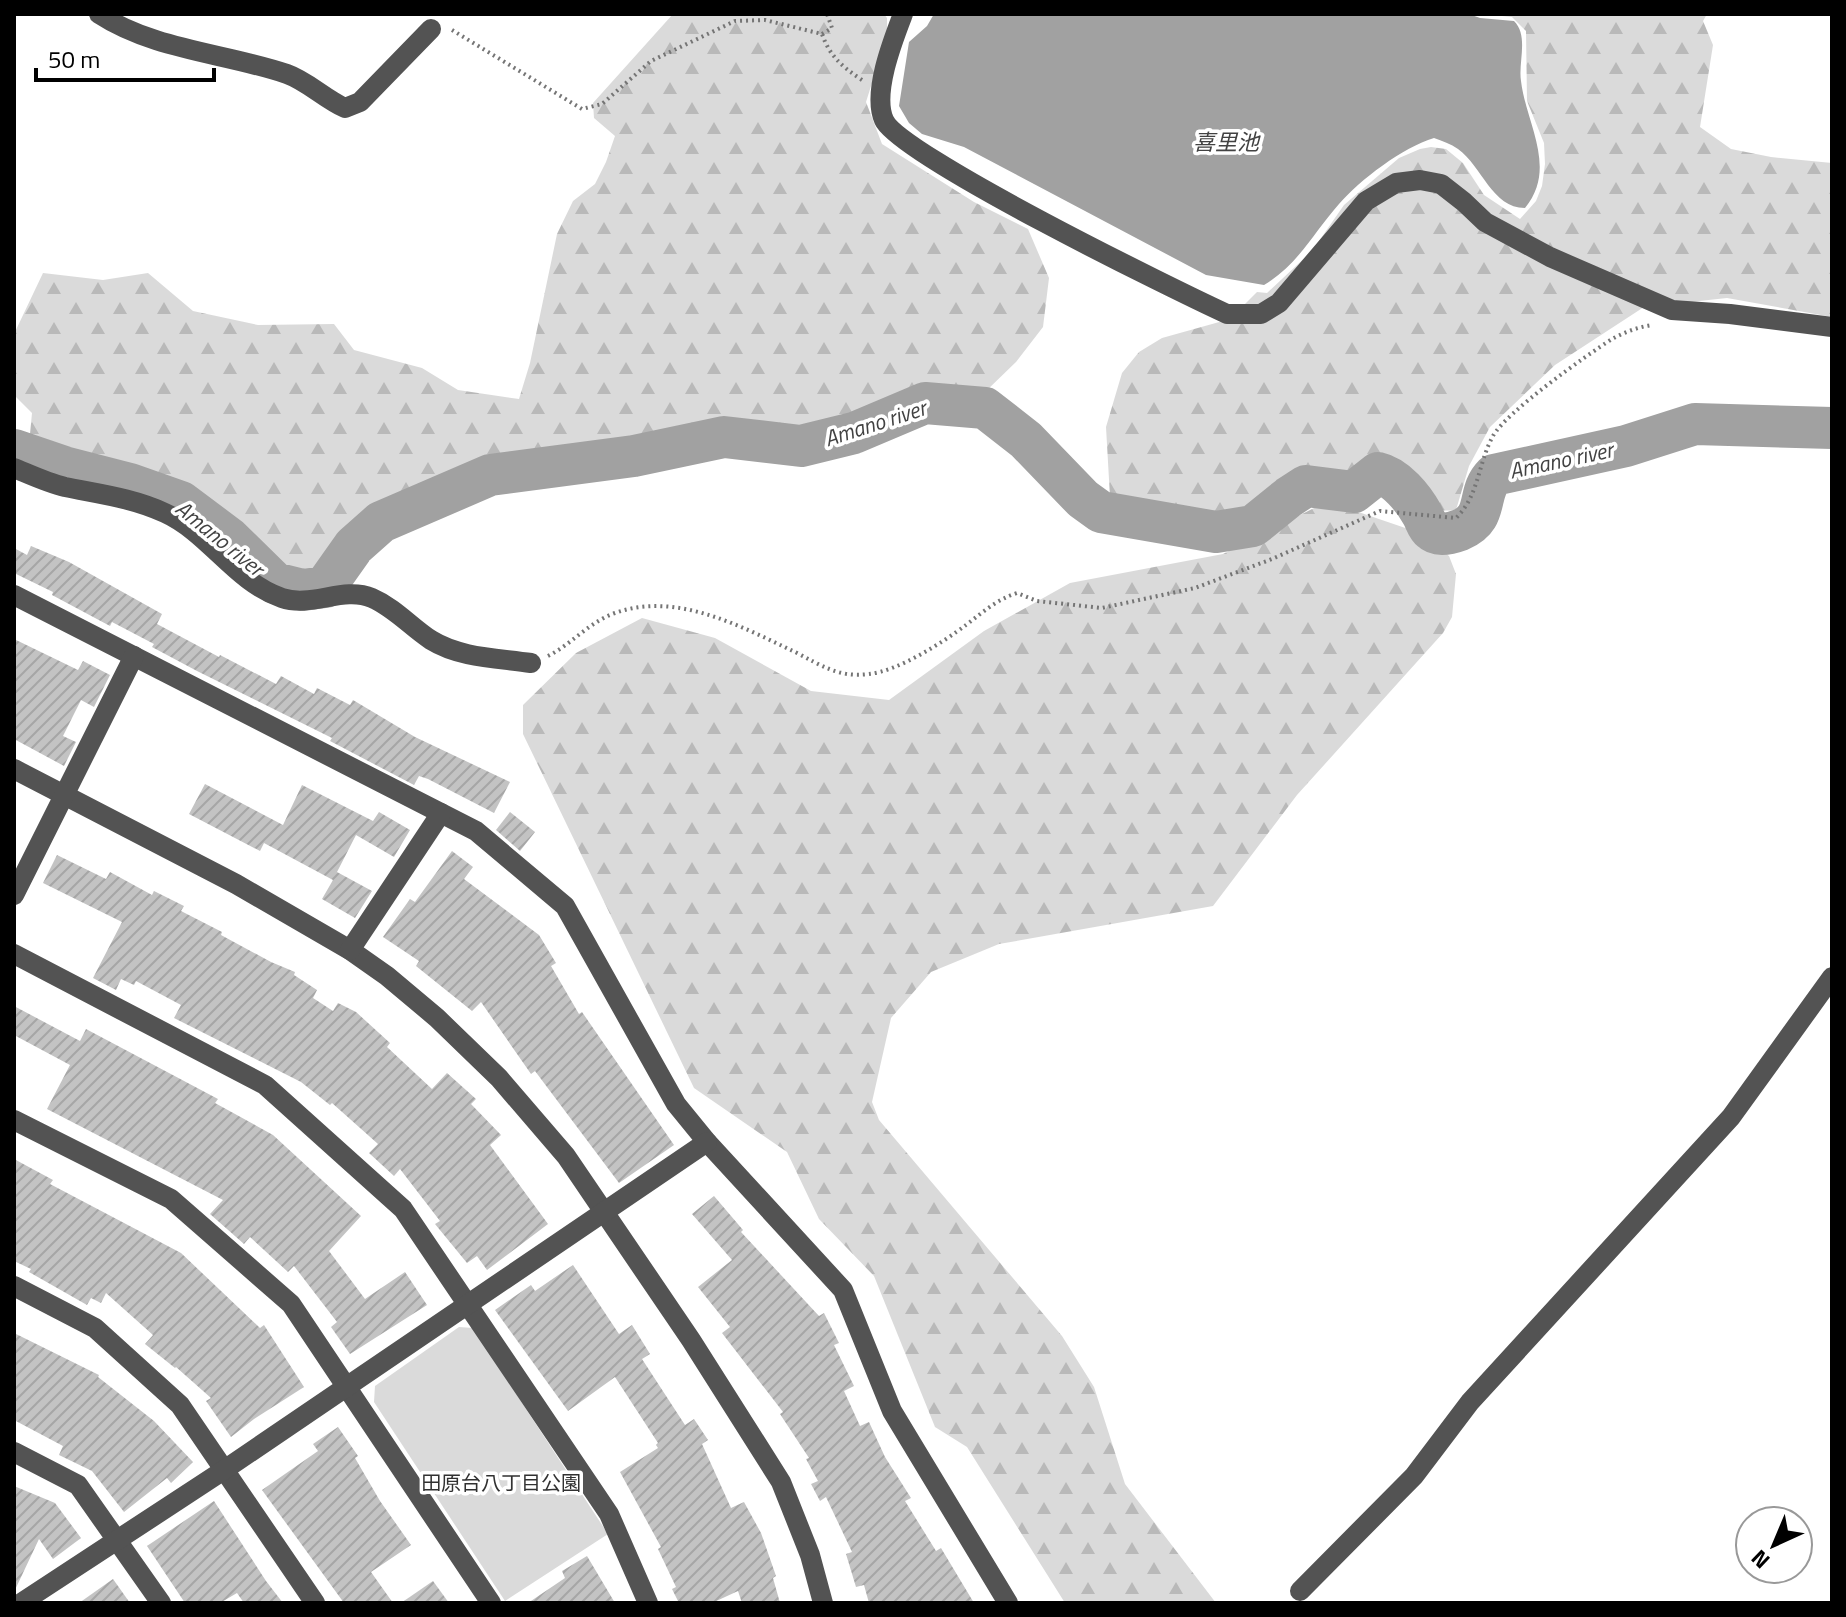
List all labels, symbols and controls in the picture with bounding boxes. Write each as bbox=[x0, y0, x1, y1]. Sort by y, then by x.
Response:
scale bar bbox=[36, 32, 214, 82]
text: 50 m bbox=[48, 41, 100, 77]
water label: 喜里池 bbox=[1193, 125, 1261, 159]
water label: Amano river bbox=[820, 390, 933, 455]
water label: Amano river bbox=[1506, 432, 1619, 488]
water label: Amano river bbox=[168, 492, 274, 586]
park label: 田原台八丁目公園 bbox=[421, 1467, 581, 1498]
north arrow bbox=[1734, 1505, 1814, 1585]
text: N bbox=[1743, 1542, 1777, 1577]

